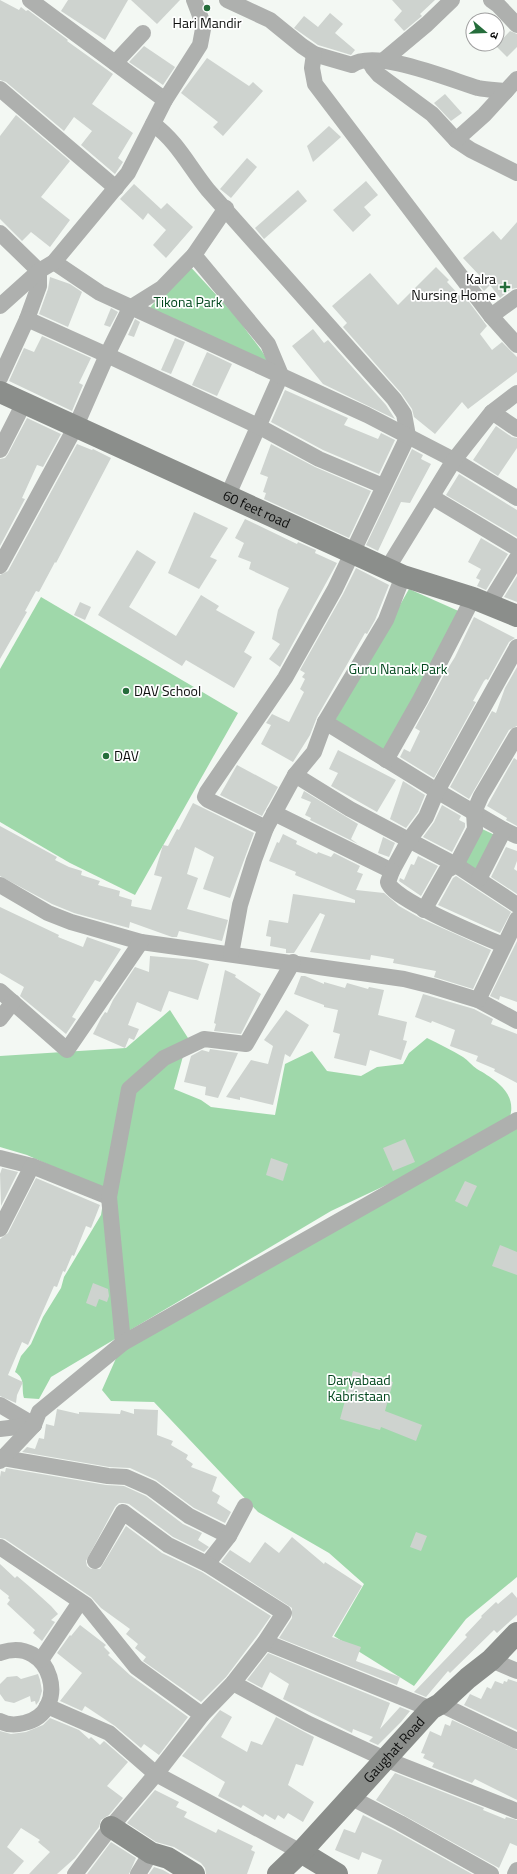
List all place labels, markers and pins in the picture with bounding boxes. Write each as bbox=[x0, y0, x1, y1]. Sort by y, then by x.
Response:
marker: Hari Mandir bbox=[202, 3, 212, 13]
place label: Hari Mandir bbox=[172, 12, 242, 33]
place label: Kalra Nursing Home bbox=[411, 268, 496, 305]
marker: Kalra Nursing Home bbox=[499, 281, 511, 293]
place label: DAV School bbox=[134, 680, 201, 701]
marker: DAV School bbox=[121, 686, 131, 696]
place label: DAV bbox=[114, 745, 139, 766]
marker: DAV bbox=[101, 751, 111, 761]

